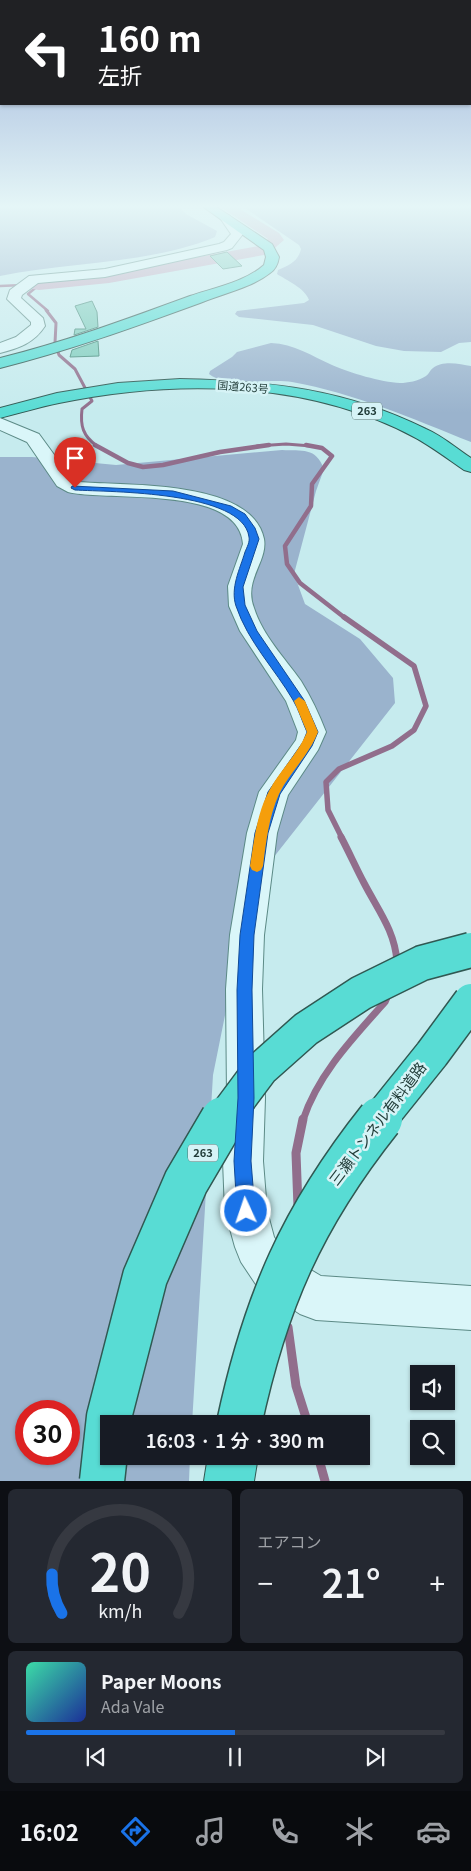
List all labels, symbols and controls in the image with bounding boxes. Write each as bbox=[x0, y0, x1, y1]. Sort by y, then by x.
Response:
text: 160 m bbox=[98, 11, 202, 62]
icon: left bbox=[15, 20, 80, 85]
text: 左折 bbox=[98, 58, 142, 90]
street label: 国道263号 bbox=[217, 376, 269, 396]
road number: 263 bbox=[352, 402, 382, 420]
pin bbox=[54, 437, 96, 488]
icon: arrive bbox=[61, 444, 89, 472]
street label: 三瀬トンネル有料道路 bbox=[323, 1057, 430, 1189]
road number: 263 bbox=[188, 1144, 218, 1162]
position arrow bbox=[219, 1184, 271, 1236]
map controls bbox=[410, 1365, 455, 1465]
button: sound bbox=[410, 1365, 455, 1410]
speed limit sign: 30 bbox=[15, 1400, 80, 1465]
button: search bbox=[410, 1420, 455, 1465]
text: 16:03 · 1 分 · 390 m bbox=[145, 1426, 325, 1453]
text: エアコン bbox=[258, 1529, 322, 1553]
text: 20 bbox=[89, 1532, 150, 1607]
text: 21° bbox=[322, 1554, 381, 1609]
text: − bbox=[258, 1562, 273, 1602]
text: + bbox=[429, 1562, 445, 1602]
text: km/h bbox=[98, 1597, 142, 1623]
text: Paper Moons bbox=[101, 1667, 222, 1694]
text: Ada Vale bbox=[101, 1694, 164, 1718]
icon: previous bbox=[82, 1743, 110, 1771]
icon: pause bbox=[221, 1743, 249, 1771]
icon: next bbox=[361, 1743, 389, 1771]
icon: directions bbox=[118, 1814, 153, 1849]
icon: music bbox=[193, 1814, 228, 1849]
icon: phone bbox=[267, 1814, 302, 1849]
icon: climate bbox=[342, 1814, 377, 1849]
icon: car bbox=[416, 1814, 451, 1849]
text: 16:02 bbox=[20, 1815, 79, 1847]

